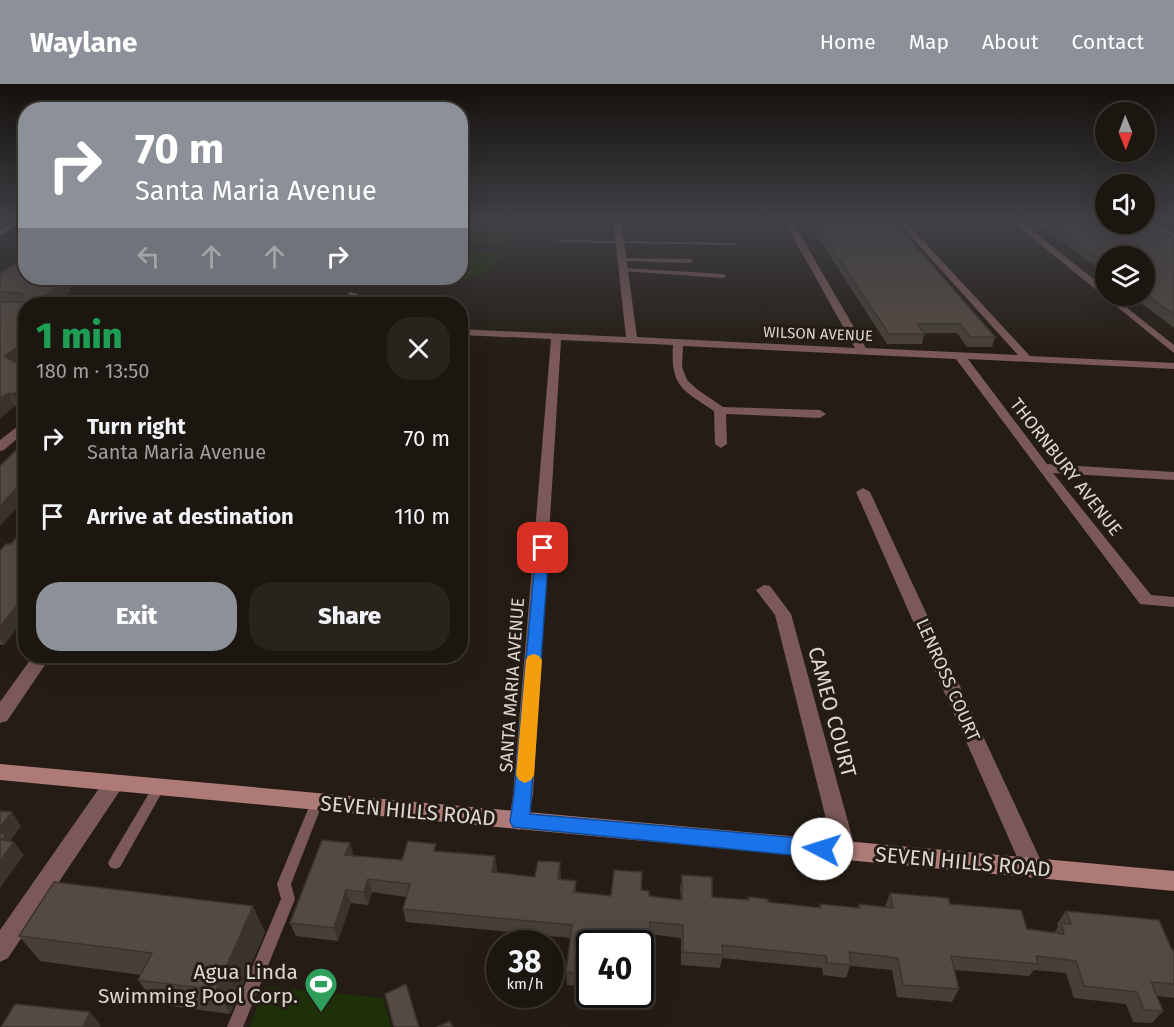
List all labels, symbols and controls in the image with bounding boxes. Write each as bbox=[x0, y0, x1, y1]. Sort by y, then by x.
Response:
text: Waylane bbox=[30, 26, 137, 59]
text: Home bbox=[820, 29, 876, 55]
text: Map bbox=[909, 29, 949, 55]
text: About bbox=[982, 29, 1039, 55]
text: Contact bbox=[1072, 29, 1144, 55]
north arrow bbox=[1095, 102, 1155, 162]
map controls bbox=[1095, 102, 1155, 306]
text: 70 m bbox=[135, 124, 224, 174]
icon: right bbox=[36, 126, 114, 204]
button: sound bbox=[1095, 174, 1155, 234]
text: Santa Maria Avenue bbox=[135, 175, 377, 207]
icon: left bbox=[132, 240, 165, 273]
icon: ahead bbox=[195, 240, 228, 273]
icon: ahead bbox=[258, 240, 291, 273]
icon: right bbox=[321, 240, 354, 273]
button: layers bbox=[1095, 246, 1155, 306]
text: 1 min bbox=[36, 314, 122, 358]
button: close bbox=[387, 317, 450, 380]
street label: WILSON AVENUE bbox=[763, 323, 873, 345]
text: 180 m · 13:50 bbox=[36, 359, 149, 383]
street label: THORNBURY AVENUE bbox=[1005, 394, 1127, 540]
text: Turn right bbox=[87, 413, 186, 440]
icon: right bbox=[36, 422, 69, 455]
text: 70 m bbox=[404, 425, 450, 452]
text: Santa Maria Avenue bbox=[87, 440, 266, 464]
icon: arrive bbox=[36, 500, 69, 533]
text: Arrive at destination bbox=[87, 503, 294, 530]
text: 110 m bbox=[394, 503, 450, 530]
pin bbox=[517, 522, 568, 573]
icon: arrive bbox=[526, 531, 559, 564]
button: Exit bbox=[36, 582, 237, 651]
button: Share bbox=[249, 582, 450, 651]
street label: SANTA MARIA AVENUE bbox=[495, 597, 529, 773]
street label: LENROSS COURT bbox=[911, 615, 985, 745]
street label: CAMEO COURT bbox=[802, 644, 862, 780]
street label: SEVEN HILLS ROAD bbox=[319, 790, 497, 832]
position arrow bbox=[790, 817, 854, 881]
street label: SEVEN HILLS ROAD bbox=[874, 841, 1052, 883]
speed limit sign: 40 bbox=[576, 930, 654, 1008]
text: 38 bbox=[508, 944, 542, 980]
place label: Agua Linda Swimming Pool Corp. bbox=[98, 959, 298, 1009]
sports icon: Agua Linda Swimming Pool Corp. bbox=[303, 966, 339, 1013]
text: km/h bbox=[506, 975, 544, 993]

